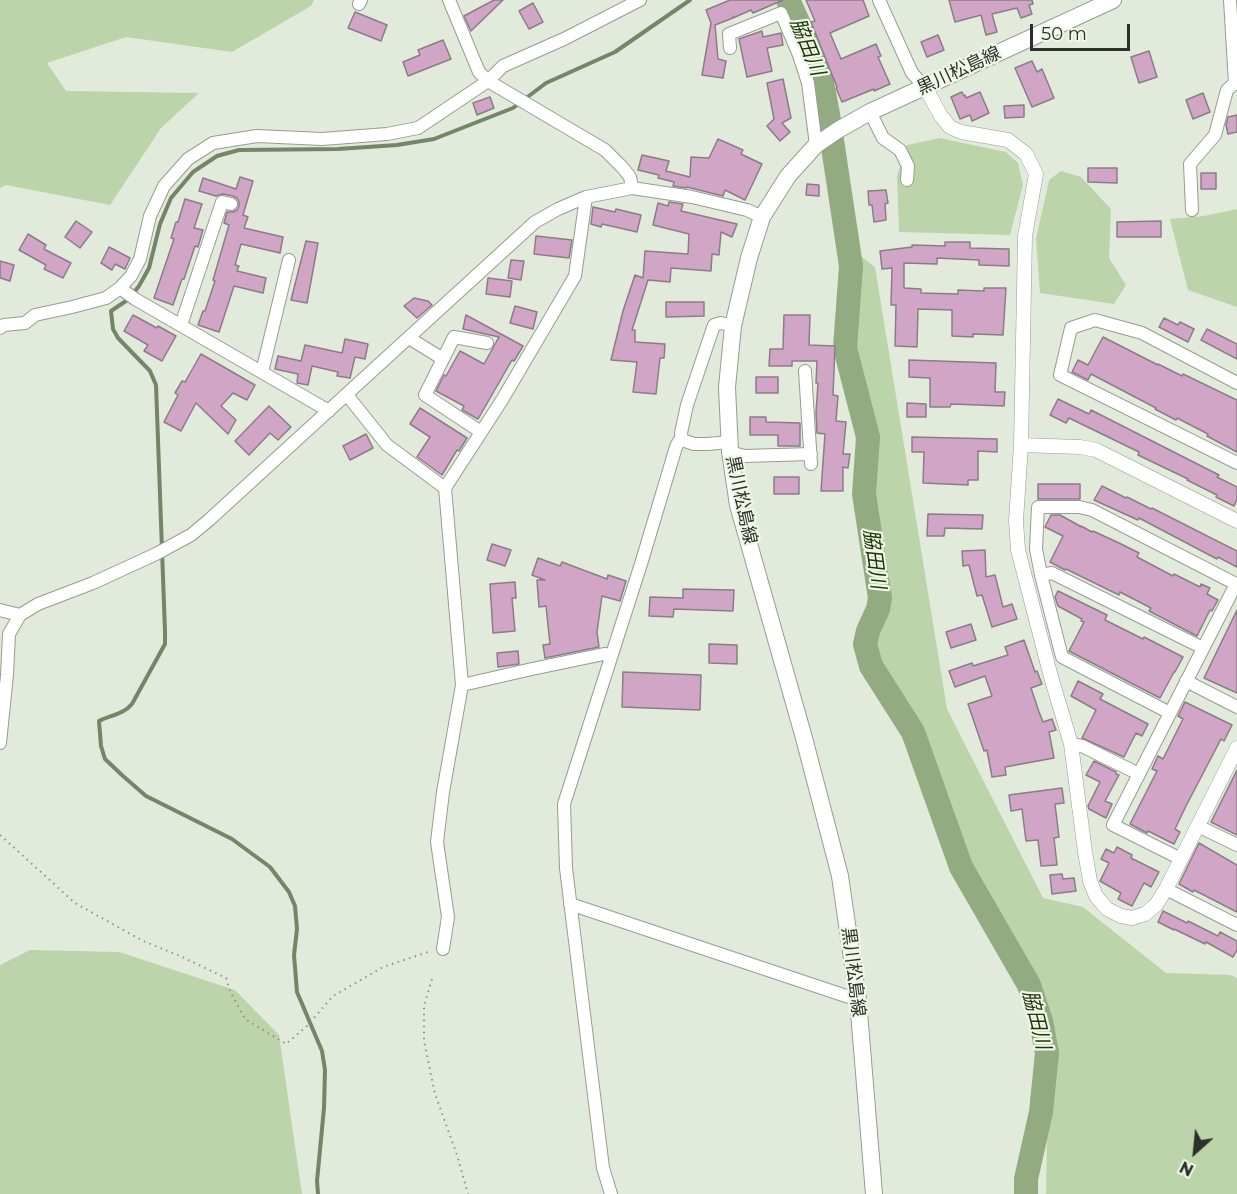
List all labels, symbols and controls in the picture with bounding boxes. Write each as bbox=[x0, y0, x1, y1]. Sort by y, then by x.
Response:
scale bar bbox=[1033, 12, 1134, 50]
water label: 脇田川 bbox=[785, 15, 829, 79]
text: 50 m bbox=[1041, 23, 1087, 45]
street label: 黒川松島線 bbox=[914, 42, 1004, 100]
street label: 黒川松島線 bbox=[721, 454, 761, 546]
water label: 脇田川 bbox=[858, 528, 890, 590]
street label: 黒川松島線 bbox=[837, 926, 869, 1018]
water label: 脇田川 bbox=[1017, 988, 1055, 1052]
north arrow bbox=[1165, 1122, 1225, 1182]
text: N bbox=[1177, 1157, 1197, 1180]

